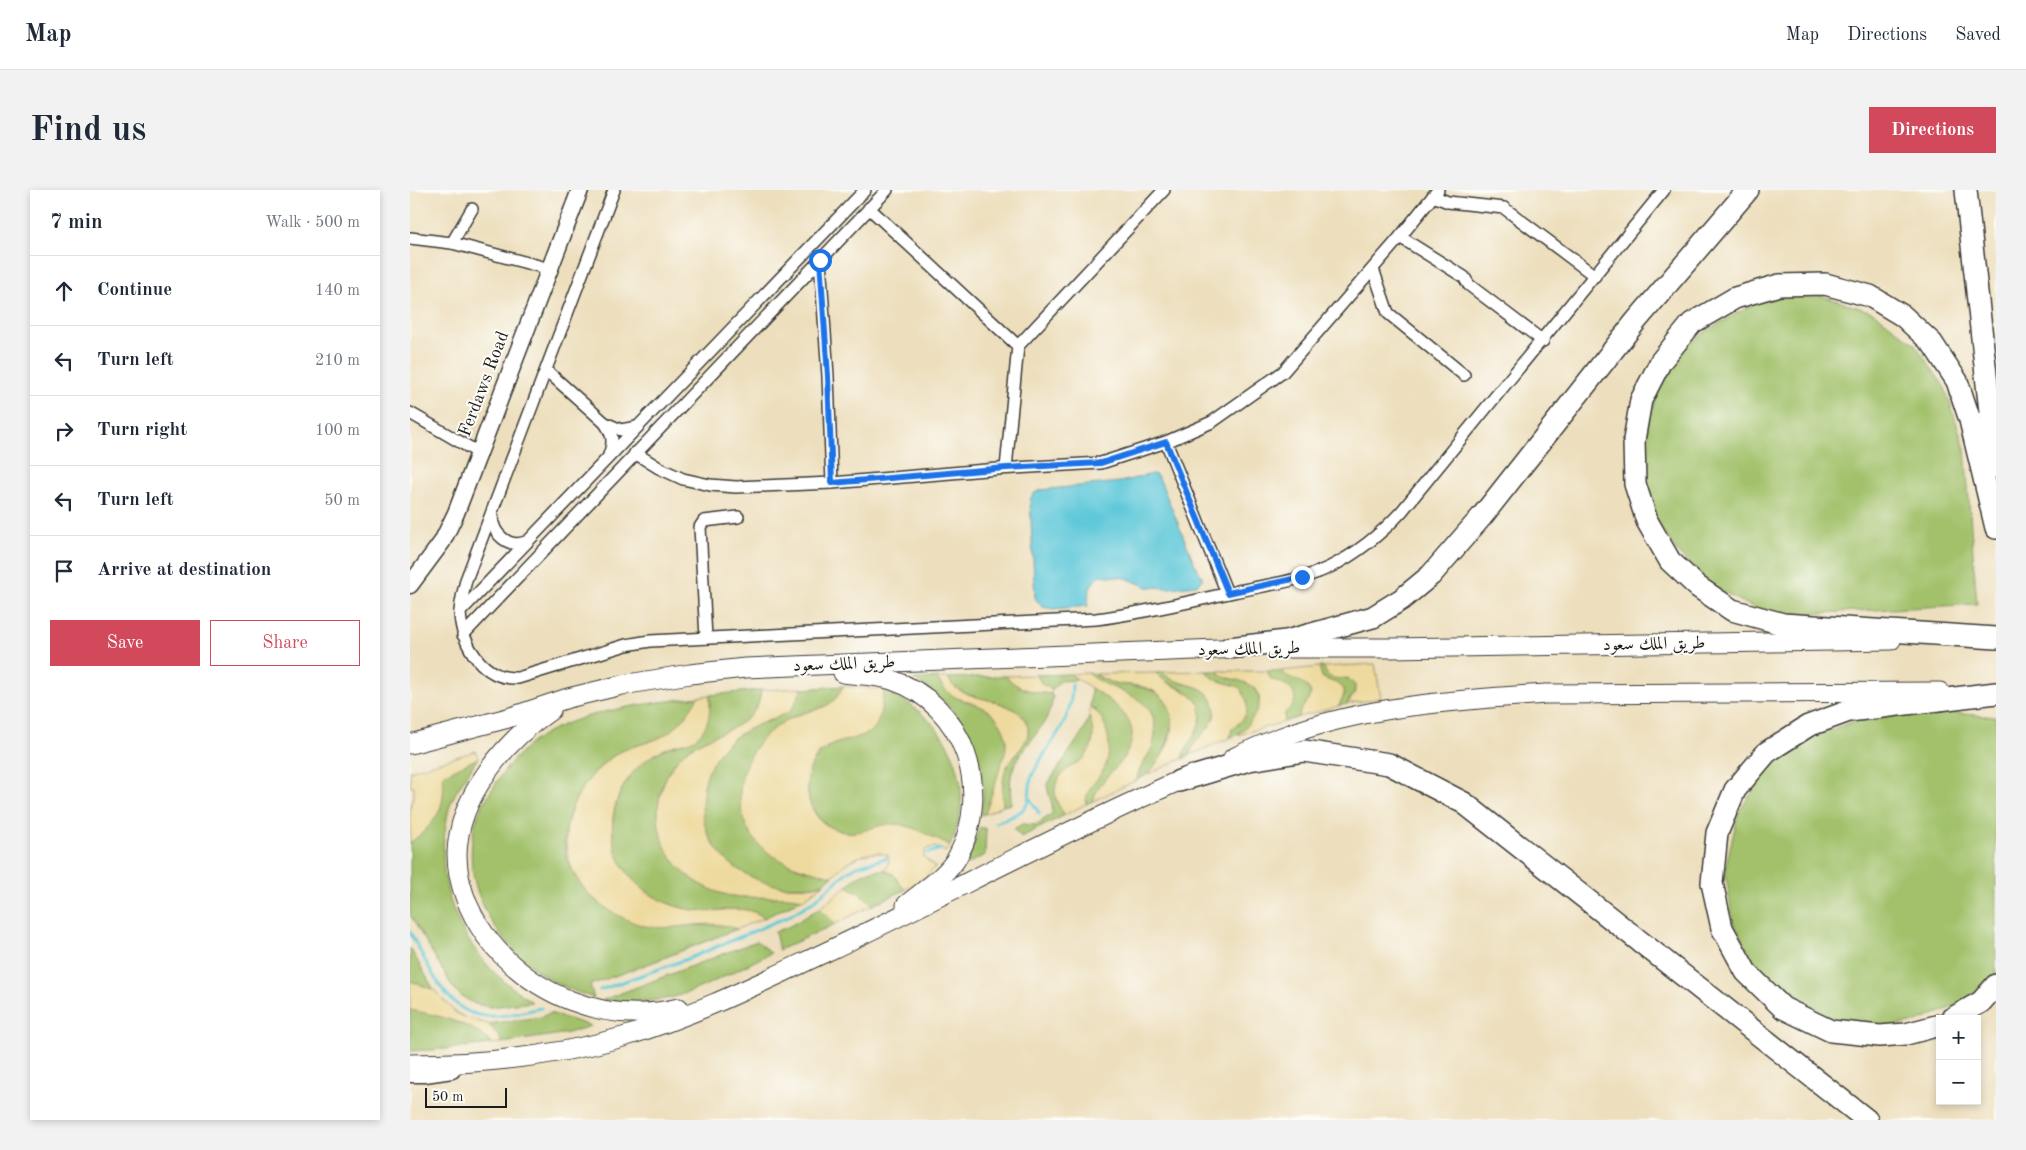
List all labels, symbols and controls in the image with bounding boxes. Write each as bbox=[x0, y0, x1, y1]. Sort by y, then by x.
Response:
text: Map bbox=[25, 23, 72, 47]
text: Map bbox=[1786, 26, 1819, 44]
text: Directions bbox=[1847, 26, 1927, 44]
text: Saved bbox=[1955, 26, 2001, 44]
button: Directions bbox=[1869, 107, 1996, 153]
text: Find us bbox=[30, 113, 146, 148]
text: 7 min bbox=[50, 212, 103, 233]
text: Walk · 500 m bbox=[265, 215, 360, 231]
route start bbox=[809, 249, 832, 272]
icon: ahead bbox=[50, 277, 78, 305]
text: Continue bbox=[97, 281, 172, 300]
text: 140 m bbox=[315, 283, 360, 299]
street label: Ferdaws Road bbox=[456, 329, 512, 439]
icon: left bbox=[50, 347, 78, 375]
text: Turn left bbox=[97, 351, 174, 370]
text: 210 m bbox=[315, 353, 360, 369]
icon: right bbox=[50, 417, 78, 445]
text: Turn right bbox=[97, 421, 187, 440]
text: 100 m bbox=[315, 423, 360, 439]
icon: left bbox=[50, 487, 78, 515]
text: Turn left bbox=[97, 491, 174, 510]
text: 50 m bbox=[324, 493, 360, 509]
icon: arrive bbox=[50, 557, 78, 585]
text: Arrive at destination bbox=[97, 561, 271, 580]
route end bbox=[1291, 566, 1314, 589]
button: Save bbox=[50, 620, 200, 666]
button: Share bbox=[210, 620, 360, 666]
street label: طريق الملك سعود bbox=[1603, 634, 1706, 656]
street label: طريق الملك سعود bbox=[1198, 639, 1301, 661]
street label: طريق الملك سعود bbox=[792, 653, 896, 677]
map controls bbox=[1936, 1015, 1981, 1105]
button: + bbox=[1936, 1015, 1981, 1060]
button: − bbox=[1936, 1060, 1981, 1105]
scale bar bbox=[425, 1085, 508, 1108]
text: 50 m bbox=[432, 1090, 463, 1104]

